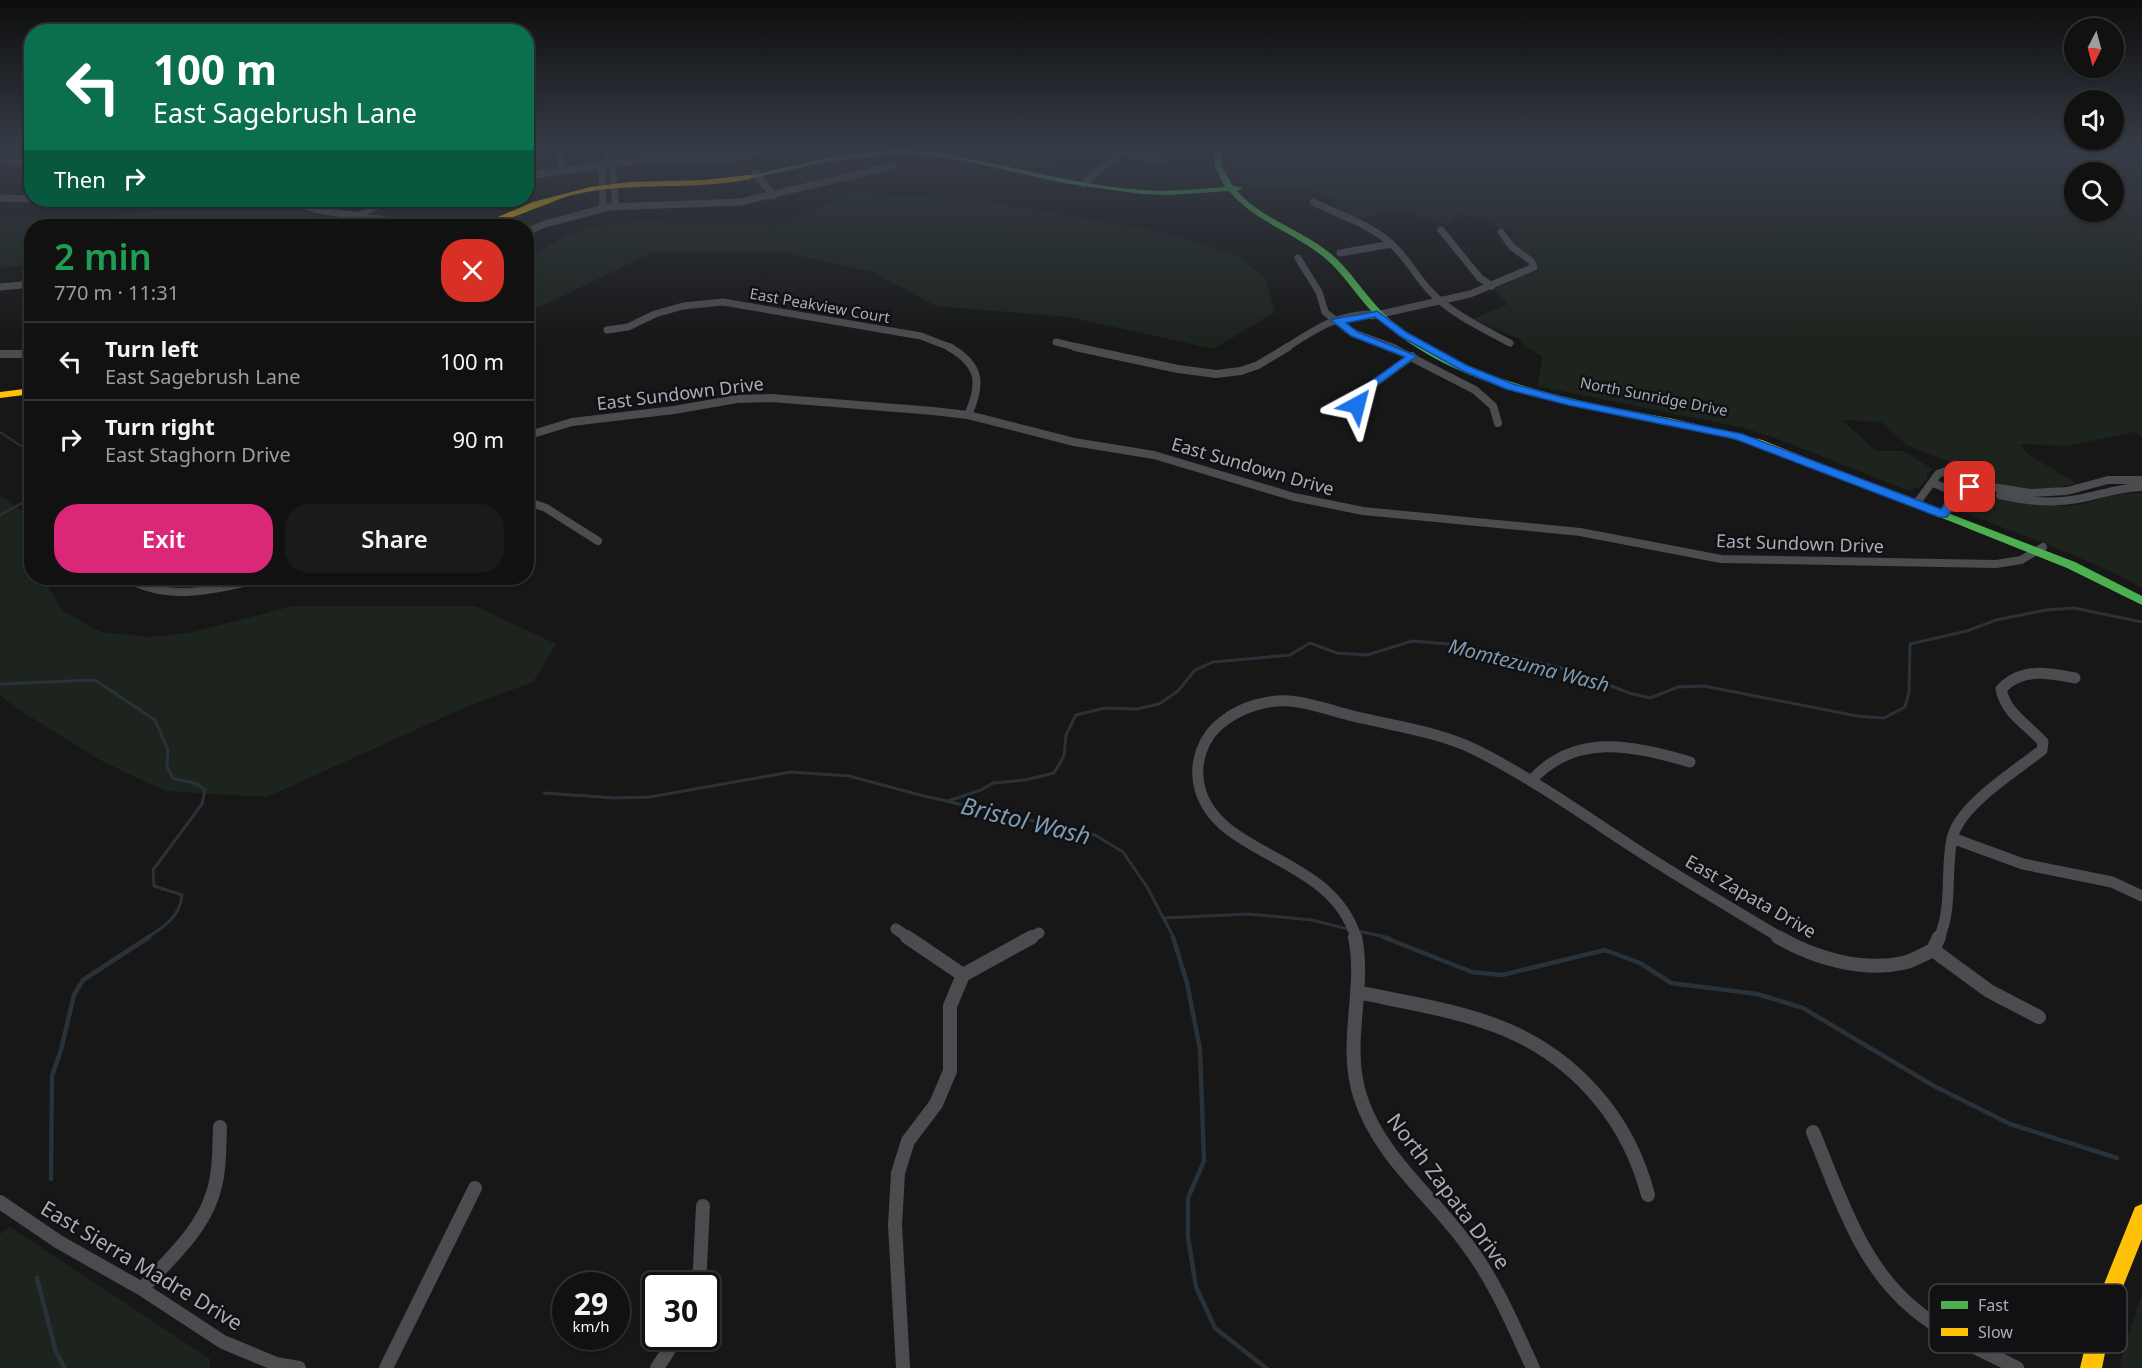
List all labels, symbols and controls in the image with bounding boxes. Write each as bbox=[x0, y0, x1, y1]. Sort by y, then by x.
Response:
north arrow bbox=[2064, 18, 2124, 78]
map controls bbox=[2064, 18, 2124, 222]
text: 100 m bbox=[153, 40, 277, 97]
icon: left bbox=[54, 48, 132, 126]
button: sound bbox=[2064, 90, 2124, 150]
text: East Sagebrush Lane bbox=[153, 94, 417, 131]
icon: right bbox=[118, 162, 151, 195]
button: search bbox=[2064, 162, 2124, 222]
text: Then bbox=[54, 164, 106, 194]
text: 2 min bbox=[54, 232, 152, 281]
button: close bbox=[441, 239, 504, 302]
text: 770 m · 11:31 bbox=[54, 279, 179, 306]
street label: East Peakview Court bbox=[748, 283, 892, 327]
text: Turn left bbox=[105, 333, 199, 363]
icon: left bbox=[54, 345, 87, 378]
text: 100 m bbox=[440, 346, 504, 376]
text: East Sagebrush Lane bbox=[105, 363, 301, 390]
street label: East Sundown Drive bbox=[595, 371, 765, 415]
street label: North Sunridge Drive bbox=[1578, 372, 1730, 420]
position arrow bbox=[1325, 373, 1389, 437]
text: Turn right bbox=[105, 411, 215, 441]
icon: right bbox=[54, 423, 87, 456]
text: 90 m bbox=[453, 424, 504, 454]
street label: East Sundown Drive bbox=[1169, 431, 1337, 501]
text: East Staghorn Drive bbox=[105, 441, 291, 468]
pin bbox=[1944, 461, 1995, 512]
icon: arrive bbox=[1953, 470, 1986, 503]
button: Exit bbox=[54, 504, 273, 573]
button: Share bbox=[285, 504, 504, 573]
street label: East Sundown Drive bbox=[1716, 528, 1884, 558]
water label: Momtezuma Wash bbox=[1446, 632, 1612, 698]
water label: Bristol Wash bbox=[958, 788, 1094, 852]
street label: East Zapata Drive bbox=[1681, 849, 1821, 943]
street label: North Zapata Drive bbox=[1381, 1107, 1517, 1275]
street label: East Sierra Madre Drive bbox=[36, 1194, 248, 1336]
speed limit sign: 30 bbox=[642, 1272, 720, 1350]
text: 29 bbox=[574, 1283, 608, 1324]
legend bbox=[1929, 1284, 2127, 1353]
text: Fast bbox=[1978, 1294, 2009, 1316]
text: km/h bbox=[573, 1316, 609, 1336]
text: Slow bbox=[1978, 1321, 2013, 1343]

